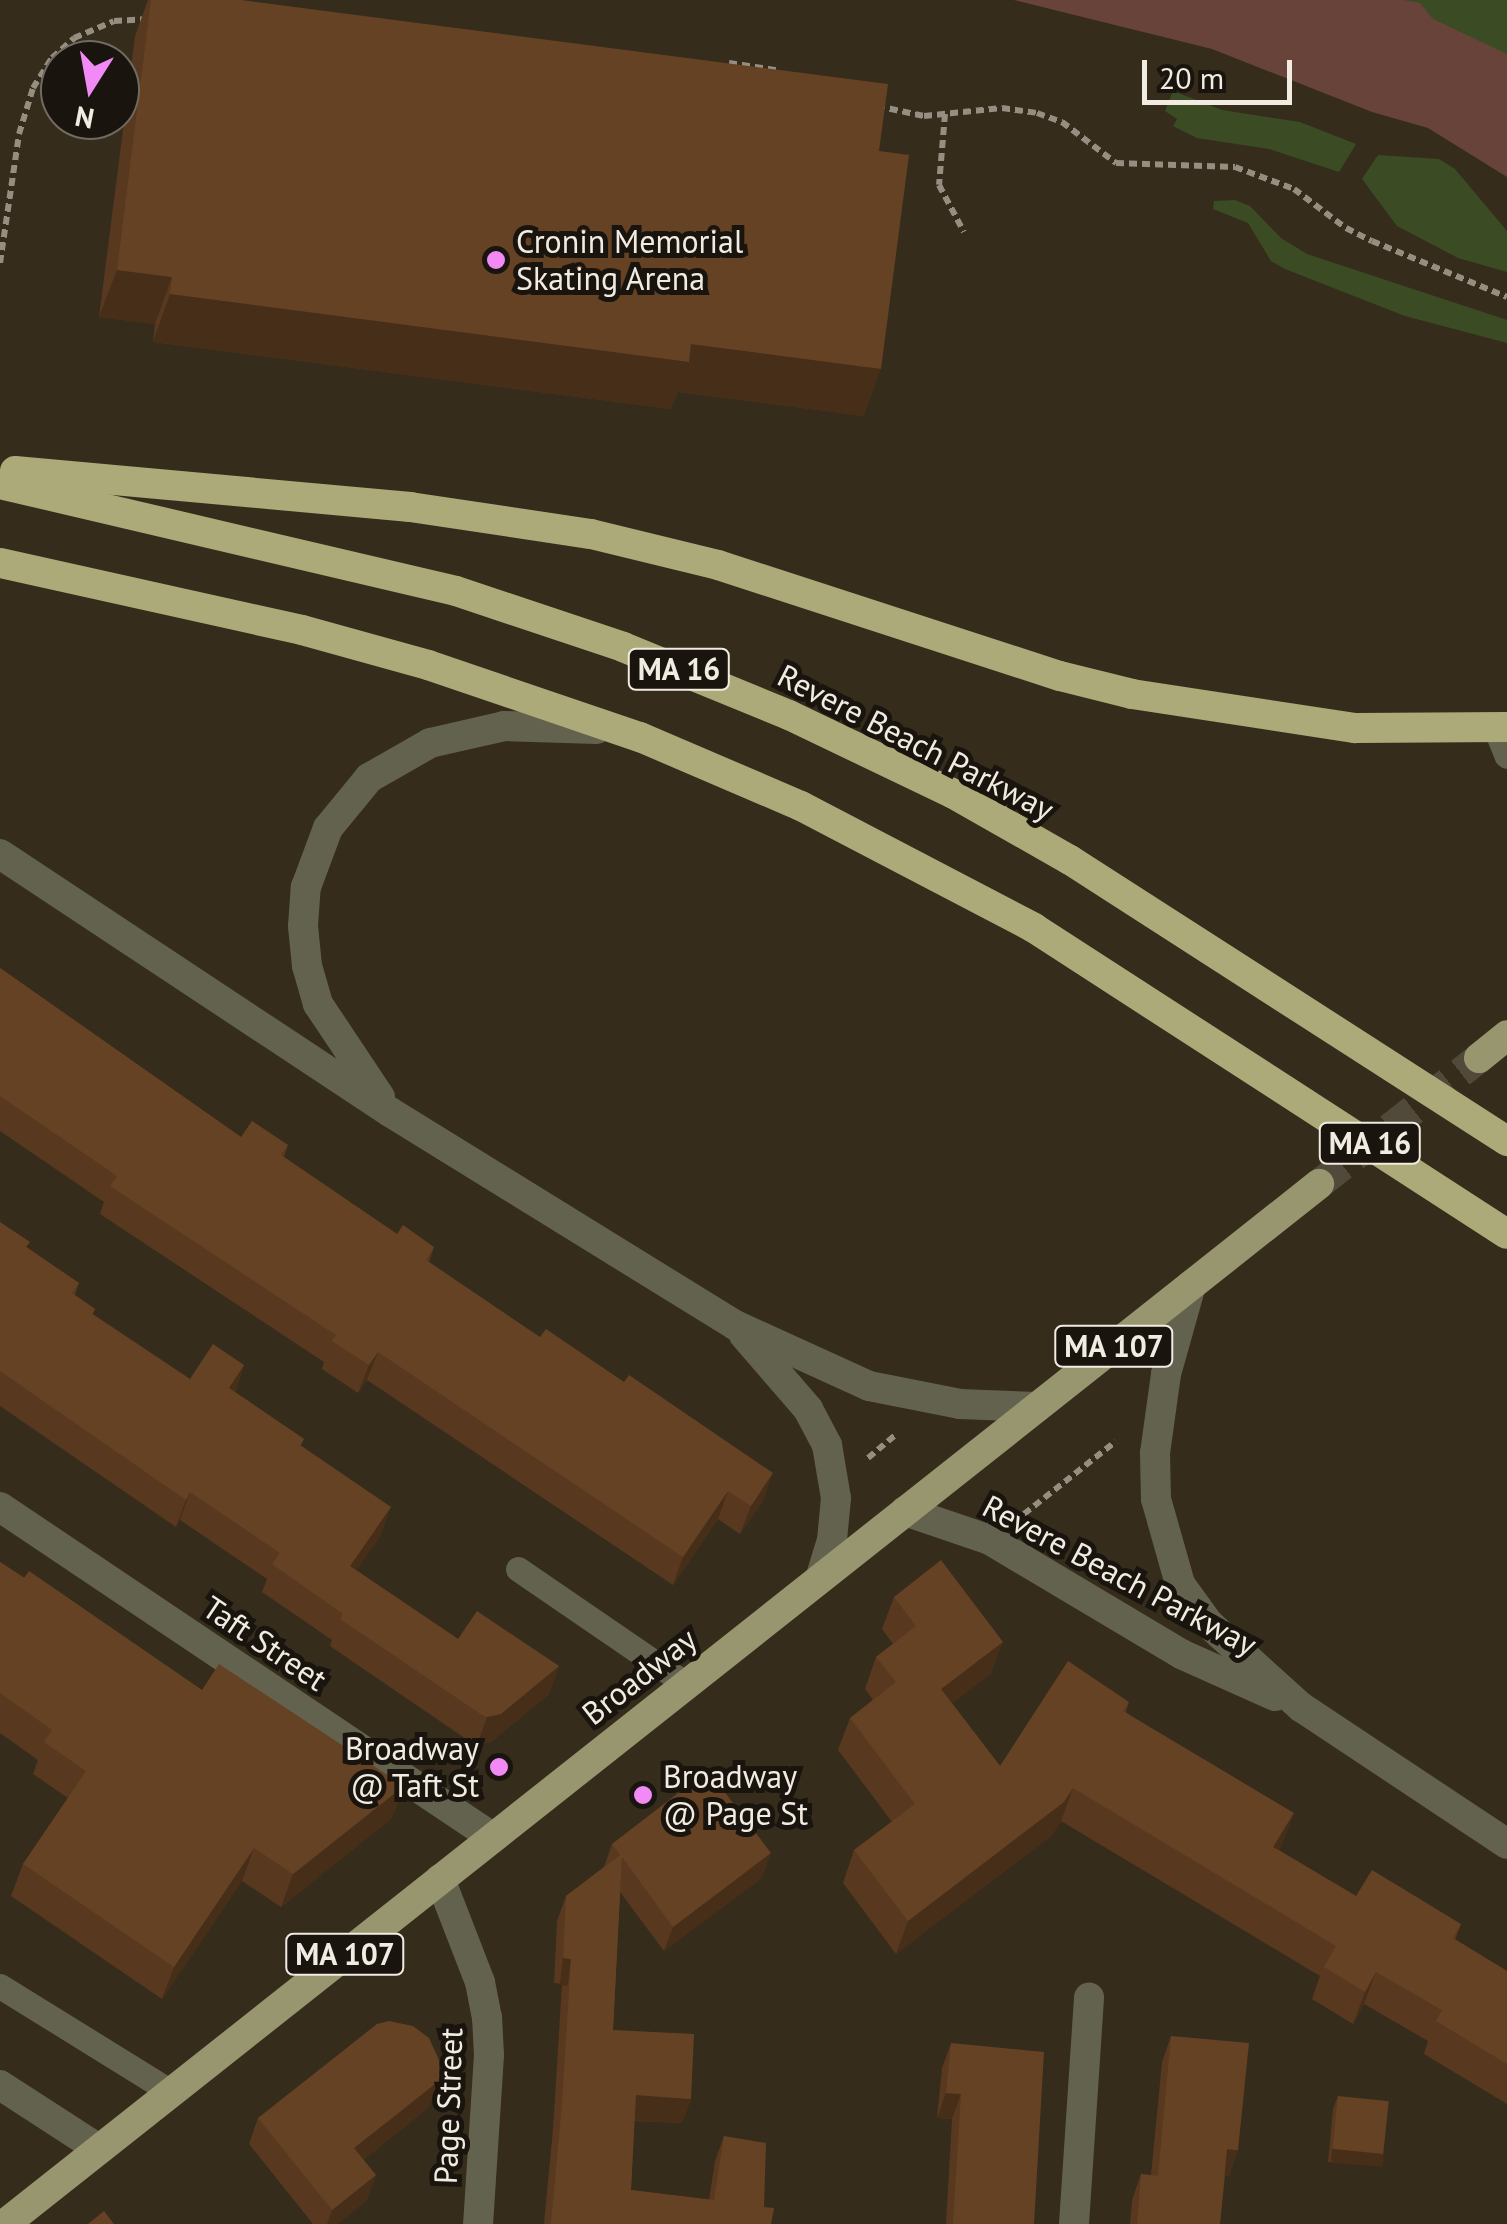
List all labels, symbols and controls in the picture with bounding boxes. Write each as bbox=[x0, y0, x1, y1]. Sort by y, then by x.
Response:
north arrow bbox=[40, 40, 140, 140]
scale bar bbox=[1147, 40, 1297, 102]
text: 20 m bbox=[1159, 58, 1224, 97]
text: N bbox=[72, 98, 97, 138]
place label: Cronin Memorial Skating Arena bbox=[516, 223, 743, 298]
marker: Cronin Memorial Skating Arena bbox=[485, 249, 507, 271]
road number: MA 16 bbox=[626, 644, 732, 694]
street label: Revere Beach Parkway bbox=[772, 656, 1060, 828]
road number: MA 16 bbox=[1318, 1118, 1422, 1168]
road number: MA 107 bbox=[1052, 1321, 1176, 1371]
street label: Revere Beach Parkway bbox=[977, 1487, 1263, 1663]
street label: Taft Street bbox=[196, 1588, 334, 1698]
street label: Broadway bbox=[574, 1620, 704, 1732]
place label: Broadway @ Taft St bbox=[345, 1730, 479, 1805]
marker: Broadway @ Taft St bbox=[488, 1756, 510, 1778]
place label: Broadway @ Page St bbox=[663, 1758, 808, 1833]
marker: Broadway @ Page St bbox=[632, 1784, 654, 1806]
road number: MA 107 bbox=[282, 1929, 408, 1979]
street label: Page Street bbox=[426, 2027, 470, 2185]

